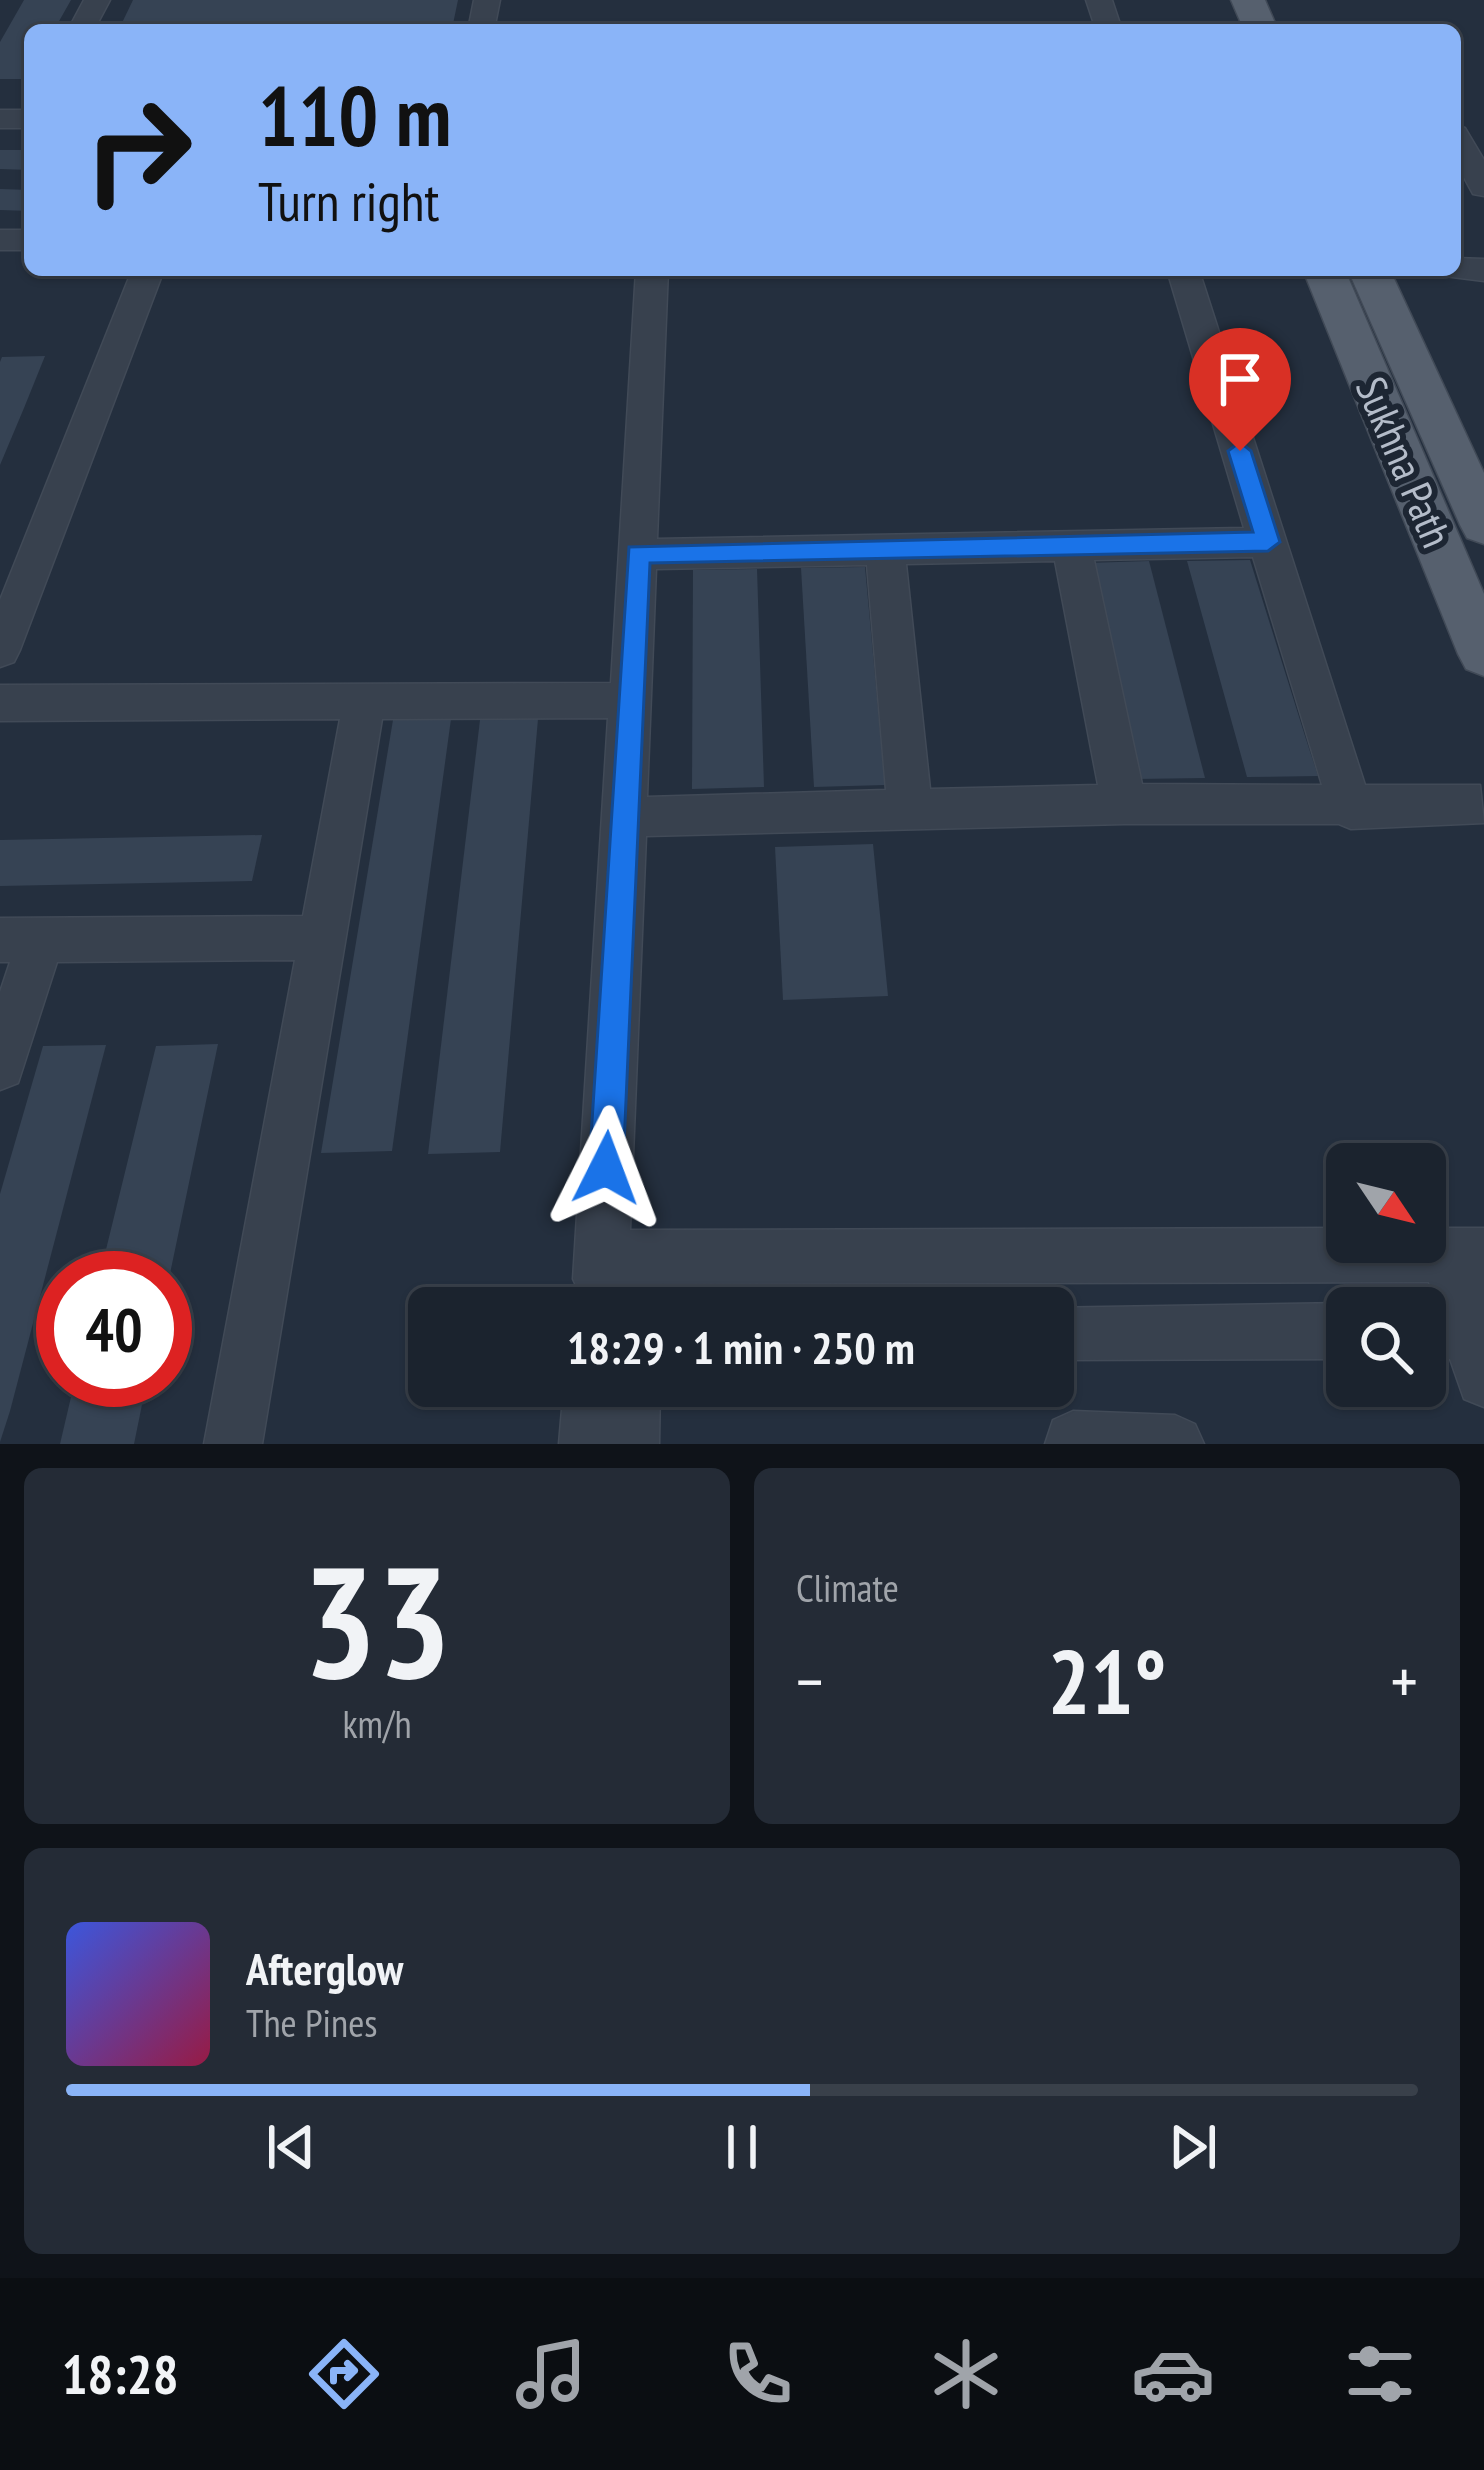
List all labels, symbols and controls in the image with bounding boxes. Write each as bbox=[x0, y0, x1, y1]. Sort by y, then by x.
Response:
text: 110 m bbox=[258, 60, 451, 169]
icon: right bbox=[60, 72, 216, 228]
text: Turn right bbox=[258, 166, 439, 236]
pin bbox=[1189, 328, 1291, 451]
icon: arrive bbox=[1207, 346, 1273, 412]
street label: Sukhna Path bbox=[1344, 368, 1465, 555]
position arrow bbox=[543, 1105, 669, 1231]
north arrow bbox=[1326, 1143, 1446, 1263]
map controls bbox=[1326, 1143, 1446, 1407]
speed limit sign: 40 bbox=[36, 1251, 192, 1407]
button: search bbox=[1326, 1287, 1446, 1407]
text: 18:29 · 1 min · 250 m bbox=[567, 1318, 915, 1376]
text: 33 bbox=[302, 1519, 452, 1721]
text: Climate bbox=[796, 1562, 899, 1613]
text: 21° bbox=[1048, 1622, 1166, 1739]
text: − bbox=[796, 1638, 823, 1723]
text: + bbox=[1391, 1638, 1418, 1723]
text: km/h bbox=[342, 1698, 412, 1749]
text: Afterglow bbox=[246, 1939, 403, 1997]
text: The Pines bbox=[246, 1997, 377, 2048]
icon: previous bbox=[258, 2114, 324, 2180]
icon: pause bbox=[709, 2114, 775, 2180]
icon: next bbox=[1160, 2114, 1226, 2180]
icon: directions bbox=[302, 2332, 386, 2416]
icon: music bbox=[509, 2332, 593, 2416]
icon: phone bbox=[716, 2332, 800, 2416]
icon: climate bbox=[924, 2332, 1008, 2416]
icon: car bbox=[1131, 2332, 1215, 2416]
icon: filters bbox=[1338, 2332, 1422, 2416]
text: 18:28 bbox=[62, 2339, 178, 2409]

